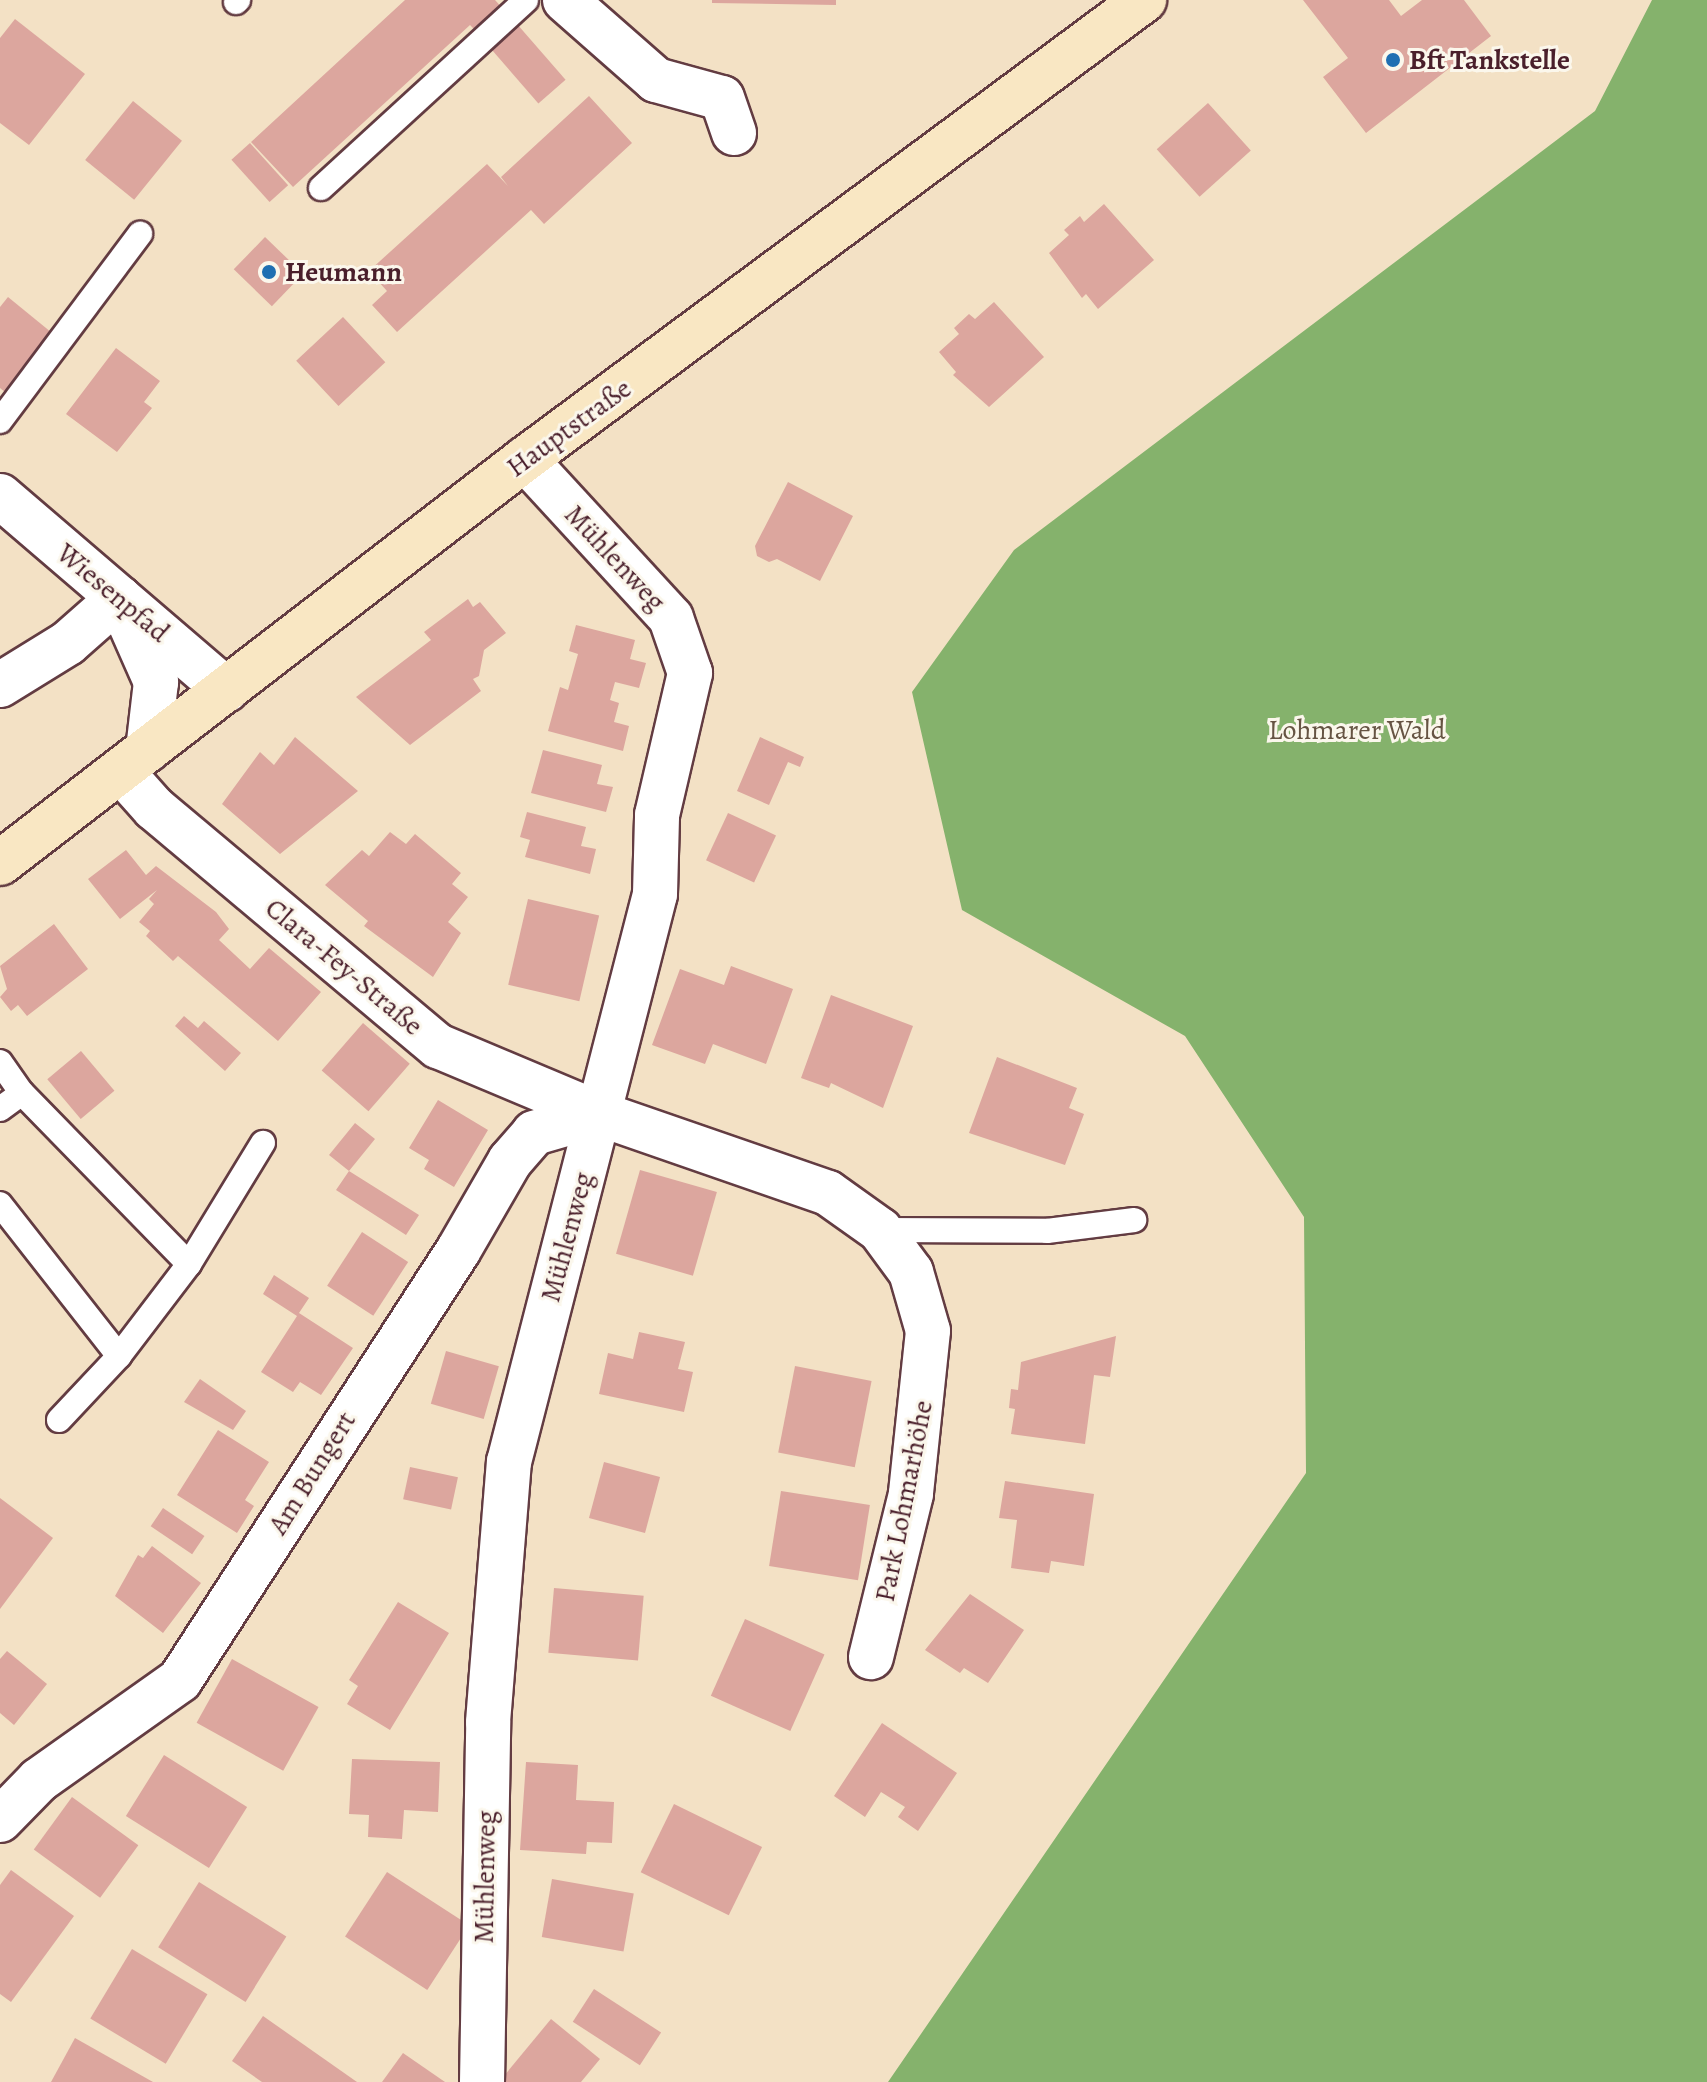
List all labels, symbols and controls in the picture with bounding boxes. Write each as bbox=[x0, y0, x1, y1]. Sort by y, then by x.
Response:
place label: Bft Tankstelle bbox=[1409, 43, 1570, 77]
marker: Bft Tankstelle bbox=[1384, 51, 1402, 69]
place label: Heumann bbox=[285, 255, 402, 289]
marker: Heumann bbox=[260, 263, 278, 281]
street label: Hauptstraße bbox=[500, 372, 638, 484]
street label: Mühlenweg bbox=[557, 498, 673, 618]
street label: Wiesenpfad bbox=[50, 536, 176, 650]
park label: Lohmarer Wald bbox=[1268, 713, 1446, 747]
street label: Clara-Fey-Straße bbox=[258, 891, 430, 1043]
street label: Mühlenweg bbox=[534, 1168, 600, 1306]
street label: Park Lohmarhöhe bbox=[868, 1397, 940, 1605]
street label: Am Bungert bbox=[261, 1405, 363, 1541]
street label: Mühlenweg bbox=[467, 1810, 503, 1944]

